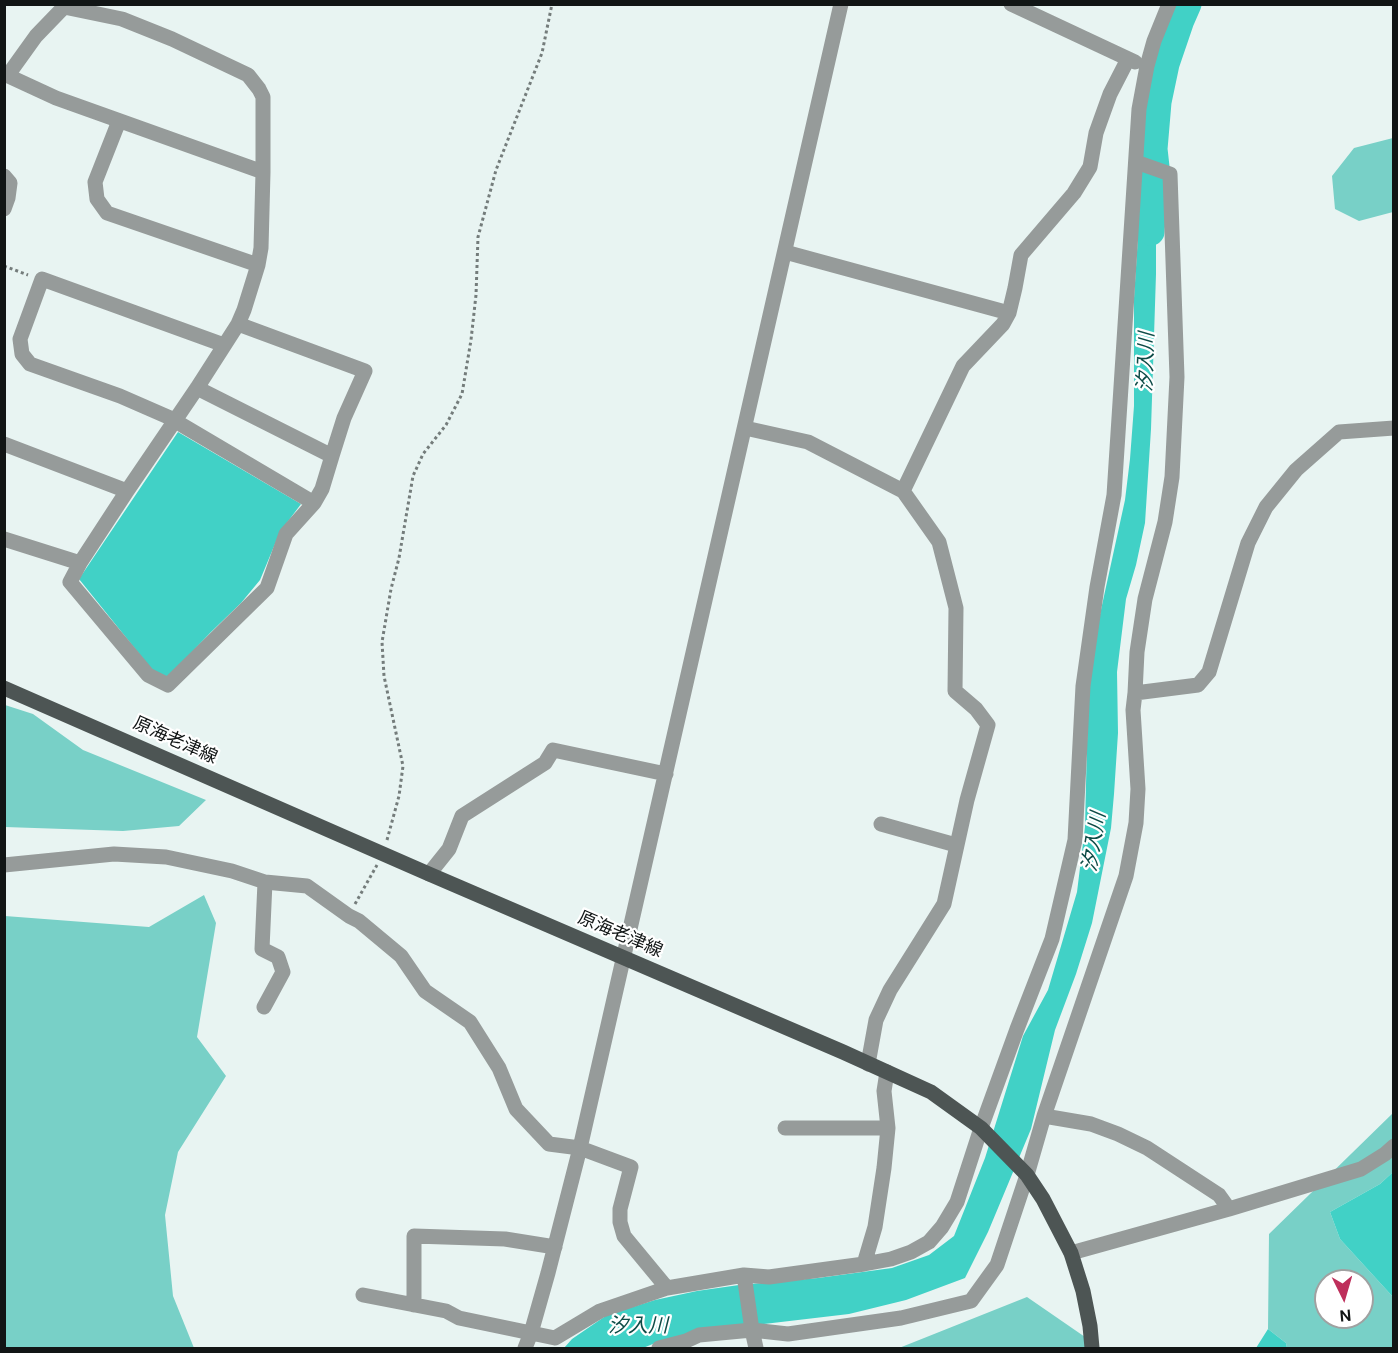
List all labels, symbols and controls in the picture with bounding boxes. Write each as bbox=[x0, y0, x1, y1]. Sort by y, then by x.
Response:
water label: 汐入川 bbox=[1134, 332, 1160, 392]
street label: 原海老津線 bbox=[129, 713, 221, 769]
water label: 汐入川 bbox=[1078, 810, 1112, 874]
street label: 原海老津線 bbox=[574, 907, 666, 963]
north arrow bbox=[1314, 1269, 1374, 1329]
text: N bbox=[1339, 1304, 1352, 1326]
water label: 汐入川 bbox=[608, 1315, 668, 1339]

